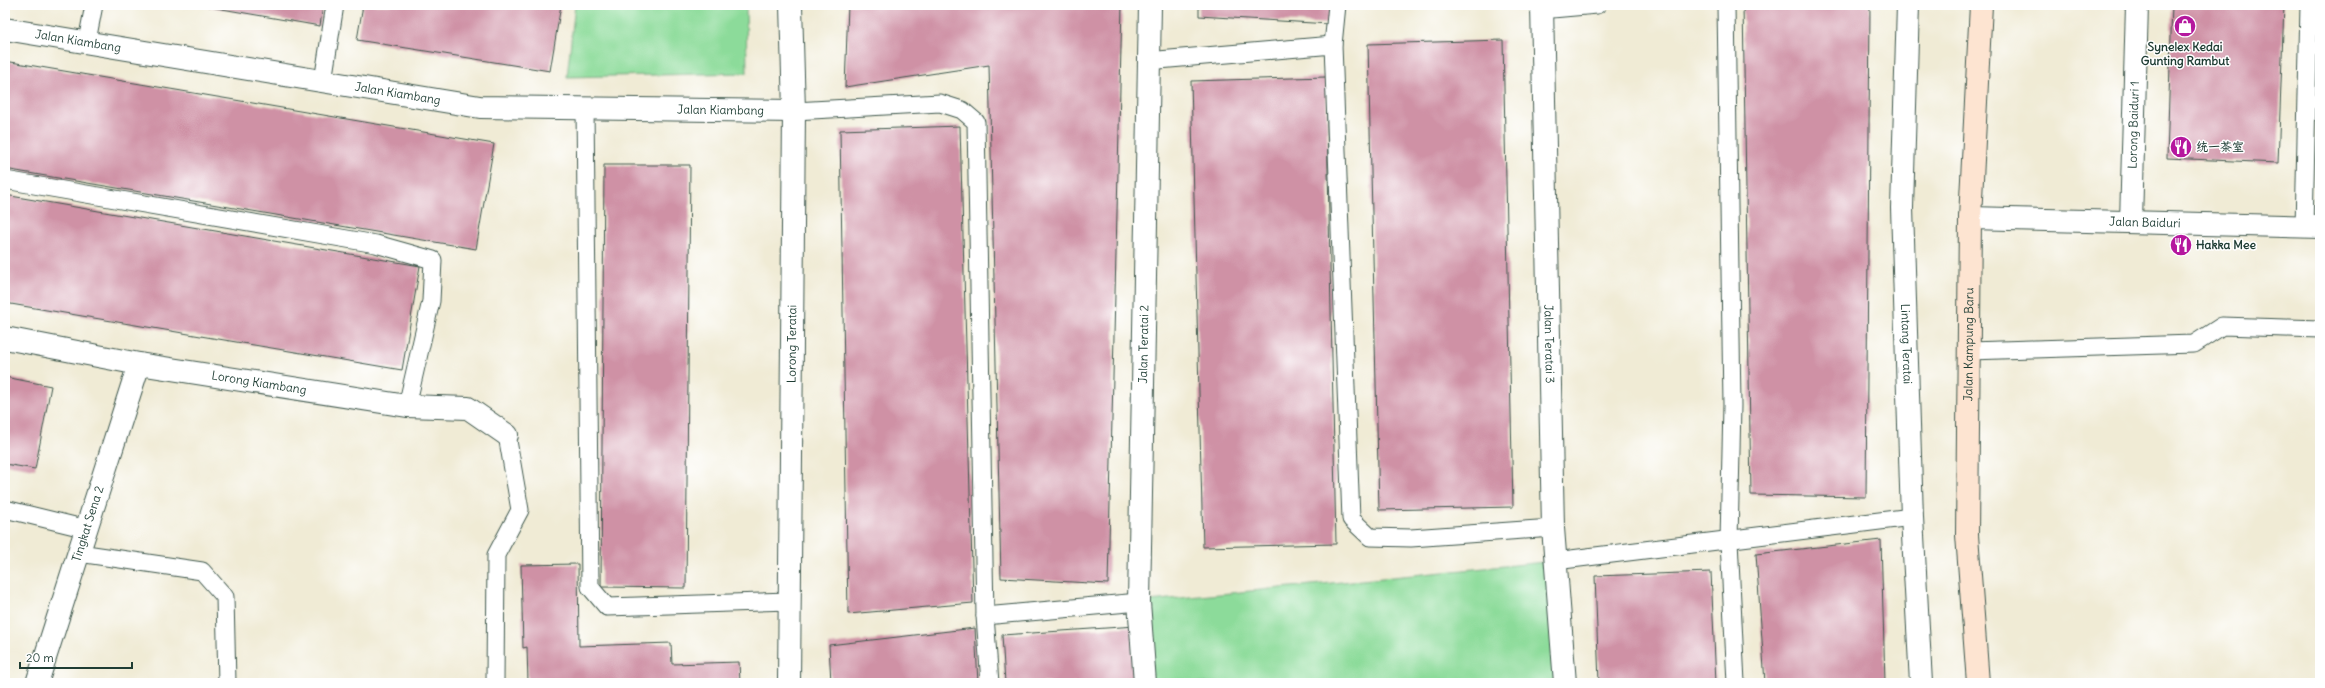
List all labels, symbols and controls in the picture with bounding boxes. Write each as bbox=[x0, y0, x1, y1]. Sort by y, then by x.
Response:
shop icon: Synelex Kedai Gunting Rambut bbox=[2172, 13, 2198, 39]
street label: Jalan Kiambang bbox=[34, 26, 122, 55]
place label: Synelex Kedai Gunting Rambut bbox=[2141, 39, 2230, 69]
street label: Jalan Kiambang bbox=[354, 79, 442, 107]
street label: Lorong Baiduri 1 bbox=[2124, 81, 2142, 169]
street label: Jalan Kiambang bbox=[677, 102, 764, 118]
restaurant icon: 统一茶室 bbox=[2168, 134, 2194, 160]
place label: 统一茶室 bbox=[2196, 139, 2244, 154]
street label: Jalan Baiduri bbox=[2109, 214, 2181, 230]
restaurant icon: Hakka Mee bbox=[2168, 232, 2194, 258]
place label: Hakka Mee bbox=[2196, 237, 2256, 252]
street label: Jalan Kampung Baru bbox=[1960, 287, 1976, 402]
street label: Lintang Teratai bbox=[1898, 303, 1916, 384]
street label: Jalan Teratai 2 bbox=[1135, 304, 1151, 384]
street label: Jalan Teratai 3 bbox=[1541, 304, 1558, 384]
street label: Lorong Teratai bbox=[784, 305, 799, 383]
street label: Lorong Kiambang bbox=[211, 367, 308, 397]
street label: Tingkat Sena 2 bbox=[68, 484, 107, 564]
scale bar bbox=[20, 644, 132, 670]
text: 20 m bbox=[26, 650, 54, 665]

